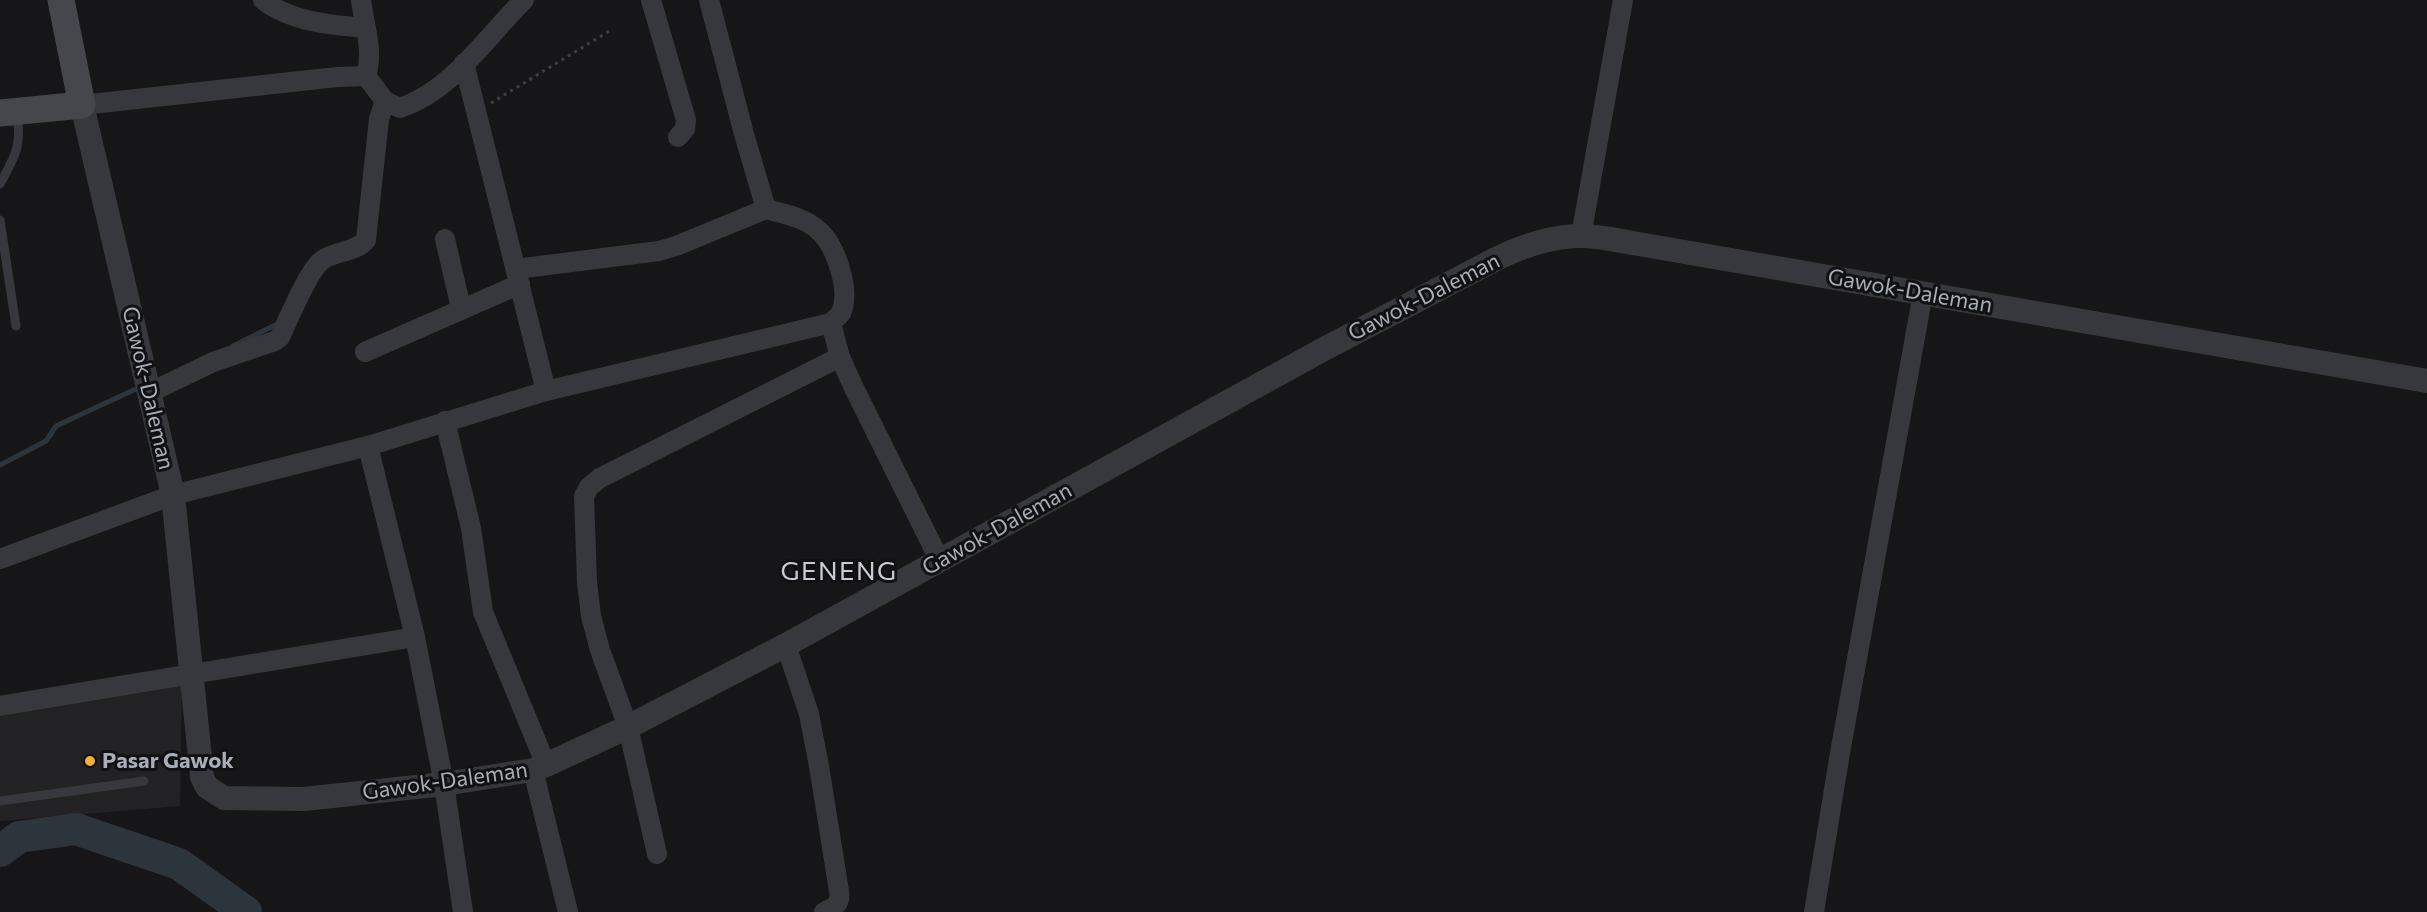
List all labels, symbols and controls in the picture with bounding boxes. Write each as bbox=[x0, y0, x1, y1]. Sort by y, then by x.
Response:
street label: Gawok-Daleman bbox=[1344, 247, 1504, 347]
street label: Gawok-Daleman bbox=[1826, 264, 1994, 318]
street label: Gawok-Daleman bbox=[116, 304, 180, 472]
street label: Gawok-Daleman bbox=[918, 477, 1076, 581]
district label: GENENG bbox=[780, 555, 898, 587]
place label: Pasar Gawok bbox=[102, 748, 234, 774]
marker: Pasar Gawok bbox=[83, 754, 97, 768]
street label: Gawok-Daleman bbox=[361, 756, 529, 806]

